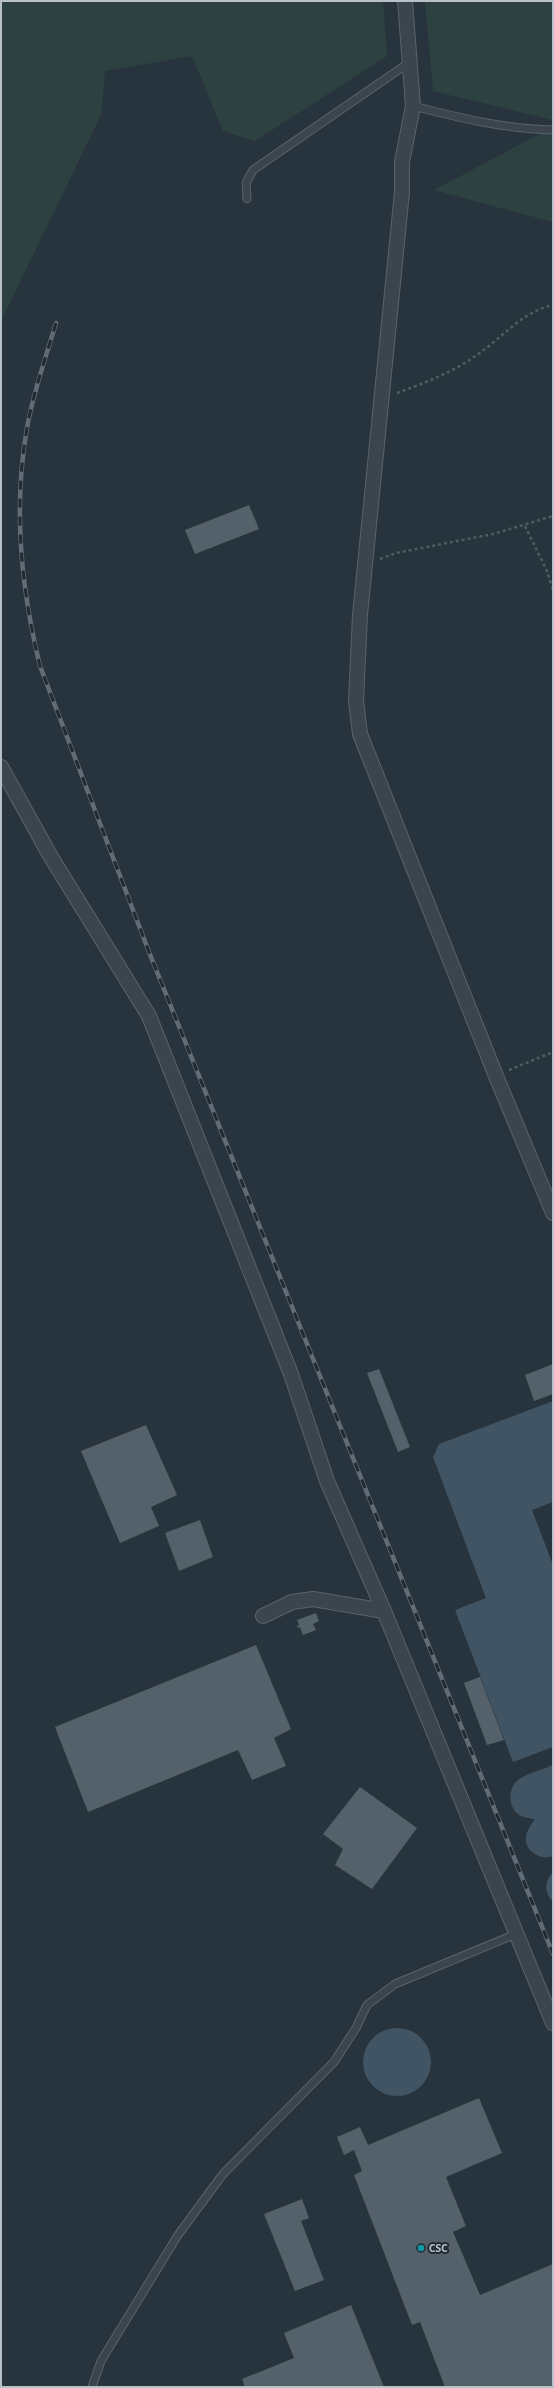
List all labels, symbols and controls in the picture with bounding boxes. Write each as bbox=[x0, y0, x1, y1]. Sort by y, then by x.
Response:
place label: CSC bbox=[429, 2242, 448, 2254]
marker: CSC bbox=[416, 2243, 426, 2253]

